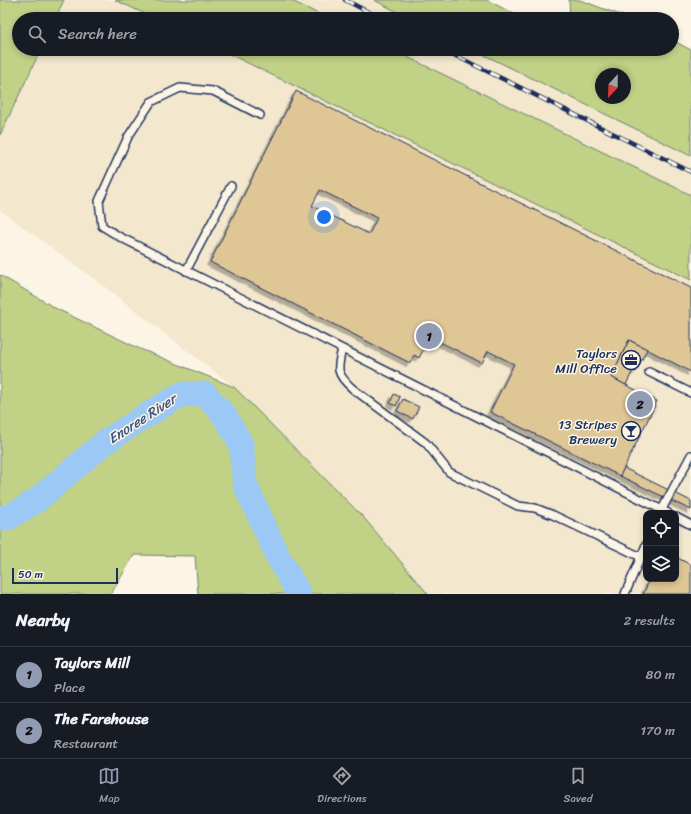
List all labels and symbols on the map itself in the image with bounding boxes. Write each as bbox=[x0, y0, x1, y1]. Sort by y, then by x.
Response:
north arrow bbox=[595, 68, 631, 104]
your location bbox=[314, 207, 334, 227]
pin: 1 bbox=[416, 321, 442, 351]
place label: Taylors Mill Office bbox=[555, 342, 618, 380]
office icon: Taylors Mill Office bbox=[620, 349, 642, 371]
water label: Enoree River bbox=[103, 386, 184, 451]
pin: 2 bbox=[627, 389, 653, 419]
place label: 13 Stripes Brewery bbox=[559, 413, 618, 451]
bar icon: 13 Stripes Brewery bbox=[620, 420, 642, 442]
scale bar bbox=[12, 566, 118, 585]

